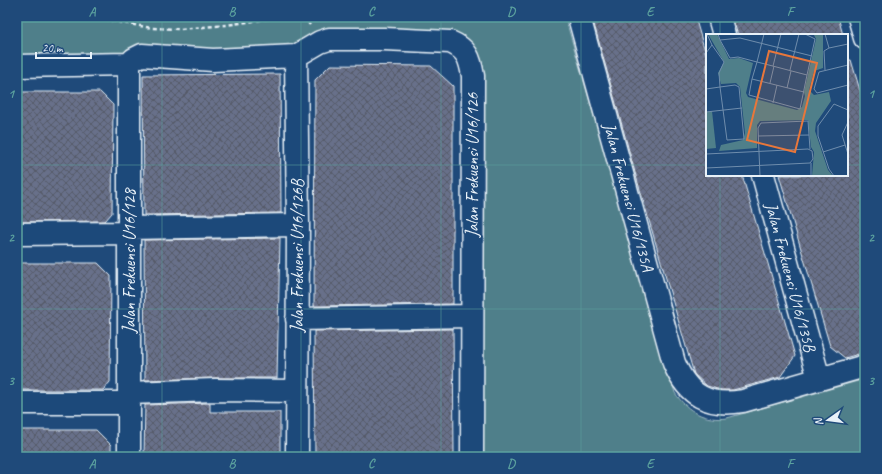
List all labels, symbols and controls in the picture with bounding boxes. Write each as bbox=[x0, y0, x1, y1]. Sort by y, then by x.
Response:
text: A bbox=[89, 4, 97, 20]
text: B bbox=[229, 4, 237, 20]
text: C bbox=[368, 4, 376, 20]
text: D bbox=[507, 4, 516, 20]
text: E bbox=[647, 4, 656, 20]
text: F bbox=[787, 4, 796, 20]
scale bar bbox=[36, 34, 91, 60]
inset map bbox=[706, 34, 848, 176]
text: 20 m bbox=[42, 40, 64, 56]
text: 1 bbox=[8, 86, 16, 102]
text: 1 bbox=[868, 86, 876, 102]
street label: Jalan Frekuensi U16/126 bbox=[462, 92, 483, 238]
street label: Jalan Frekuensi U16/135A bbox=[598, 120, 659, 275]
street label: Jalan Frekuensi U16/126B bbox=[287, 178, 308, 334]
street label: Jalan Frekuensi U16/128 bbox=[119, 187, 140, 334]
street label: Jalan Frekuensi U16/135B bbox=[760, 199, 821, 355]
text: 2 bbox=[8, 230, 15, 246]
text: 2 bbox=[868, 230, 875, 246]
text: 3 bbox=[8, 373, 15, 389]
text: 3 bbox=[868, 373, 875, 389]
north arrow bbox=[808, 400, 848, 440]
text: N bbox=[810, 415, 826, 427]
text: A bbox=[89, 456, 97, 472]
text: B bbox=[229, 456, 237, 472]
text: C bbox=[368, 456, 376, 472]
text: D bbox=[507, 456, 516, 472]
text: E bbox=[647, 456, 656, 472]
text: F bbox=[787, 456, 796, 472]

